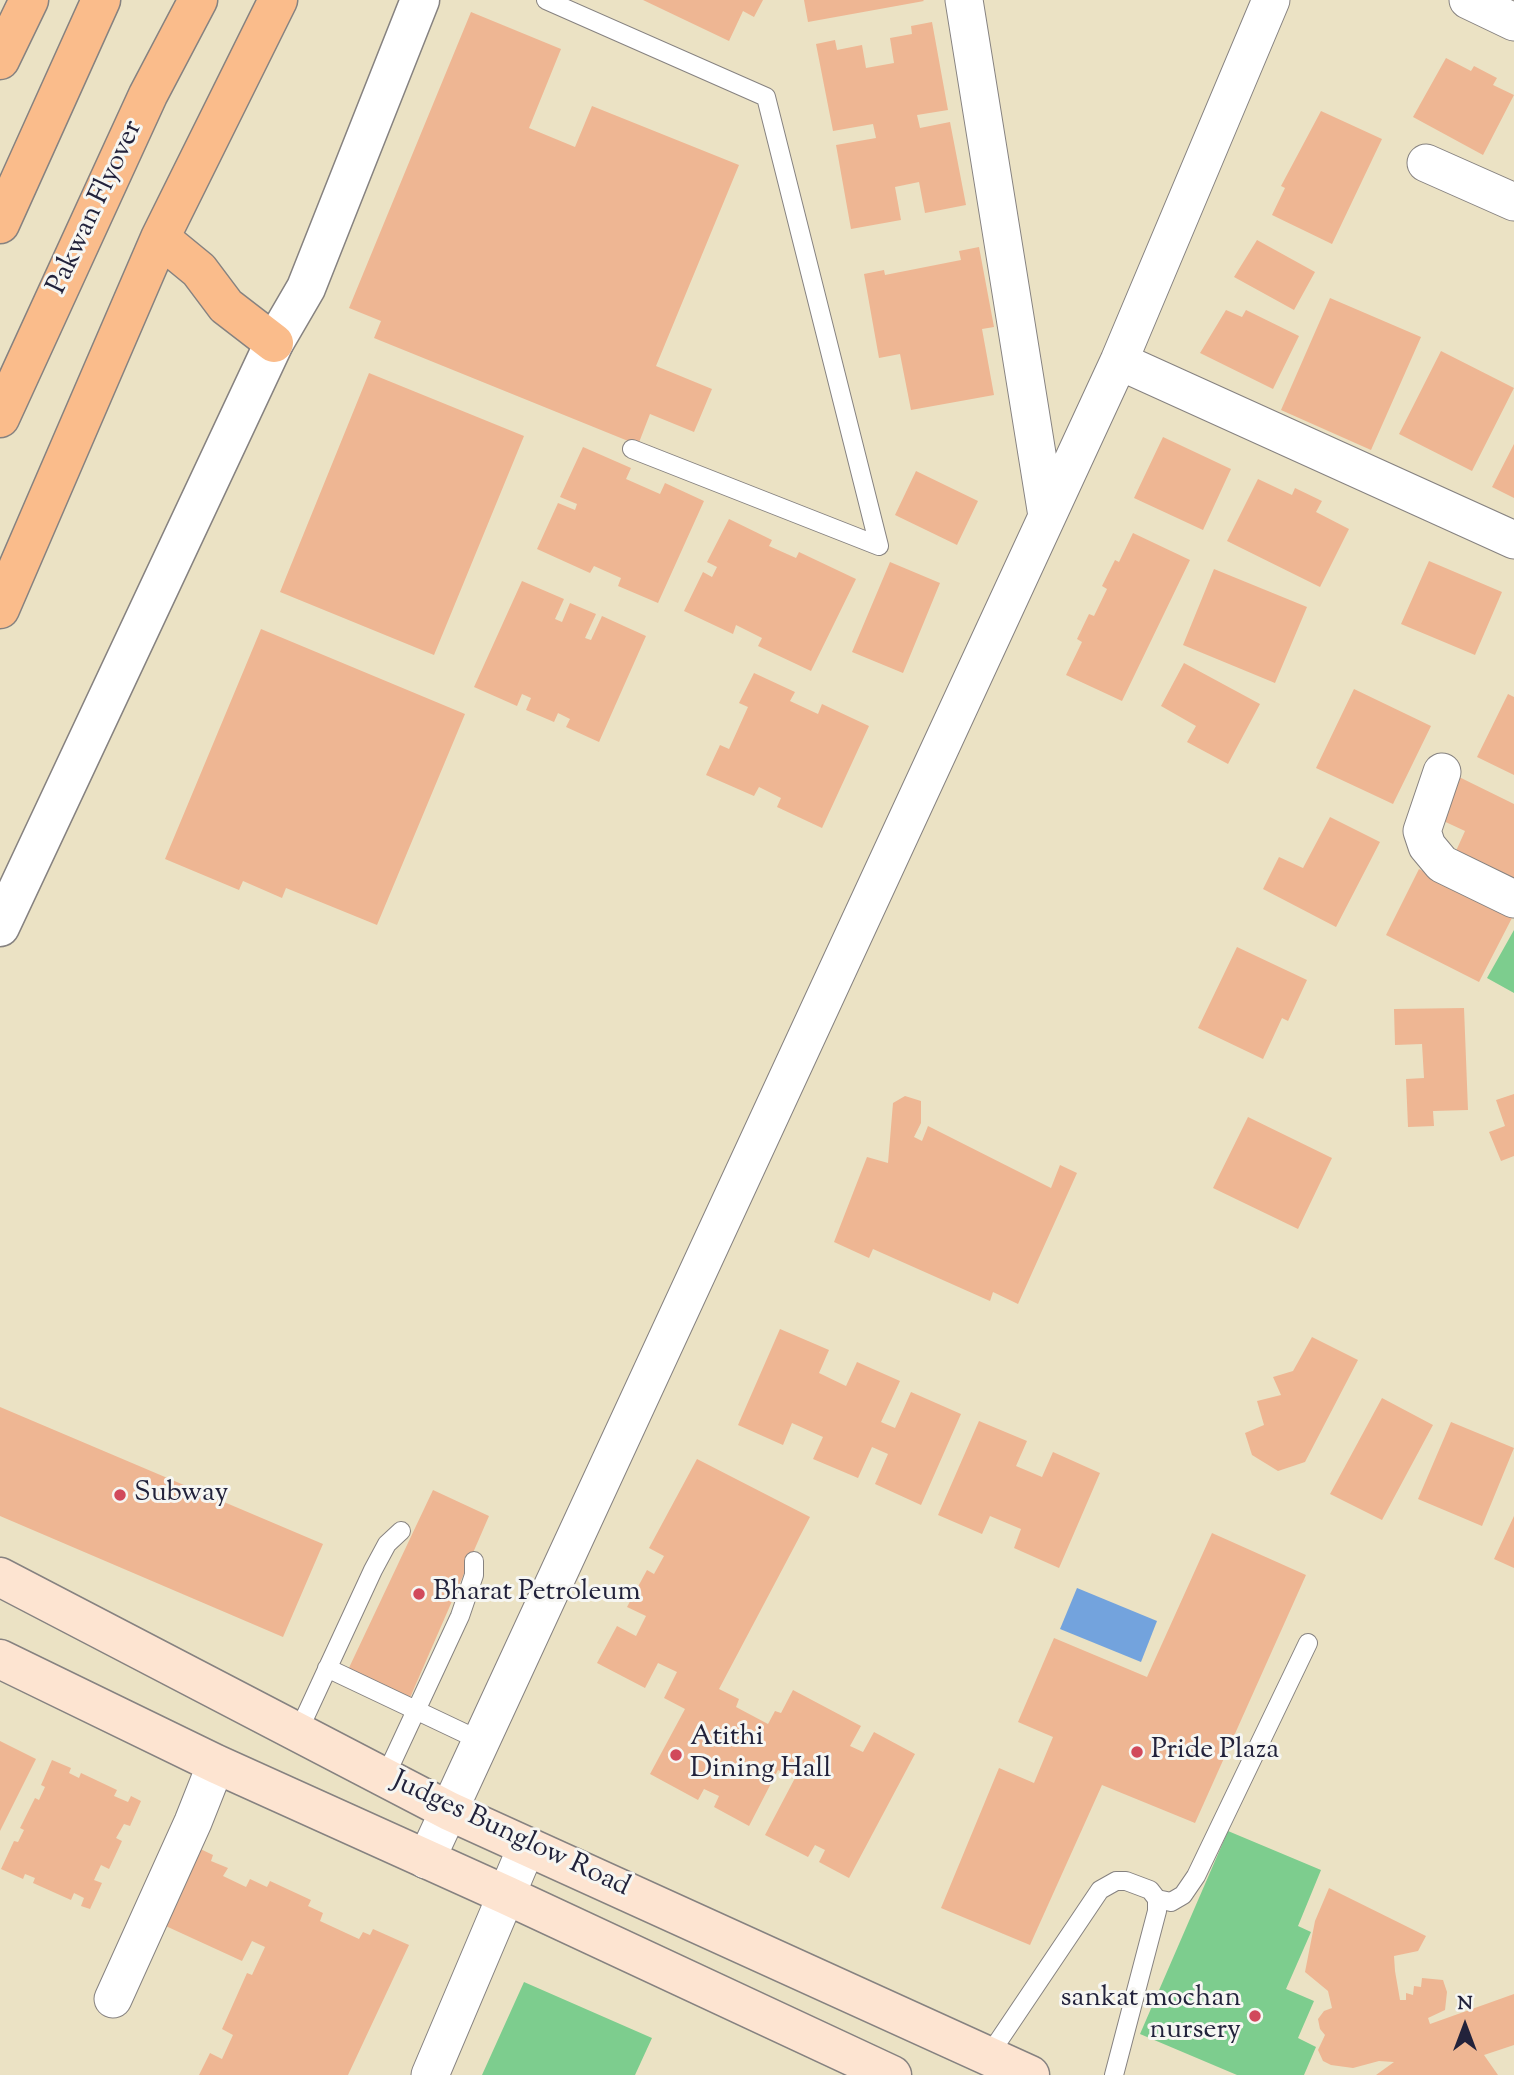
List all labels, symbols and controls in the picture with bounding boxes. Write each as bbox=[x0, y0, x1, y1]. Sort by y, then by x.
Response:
street label: Pakwan Flyover bbox=[42, 116, 152, 300]
place label: Subway bbox=[134, 1478, 228, 1512]
marker: Subway bbox=[112, 1487, 128, 1503]
place label: Bharat Petroleum bbox=[433, 1577, 641, 1611]
marker: Bharat Petroleum bbox=[411, 1586, 427, 1602]
place label: Atithi Dining Hall bbox=[690, 1722, 831, 1788]
place label: Pride Plaza bbox=[1151, 1735, 1279, 1769]
marker: Pride Plaza bbox=[1129, 1744, 1145, 1760]
marker: Atithi Dining Hall bbox=[668, 1747, 684, 1763]
street label: Judges Bunglow Road bbox=[386, 1766, 634, 1906]
place label: sankat mochan nursery bbox=[1061, 1983, 1241, 2049]
north arrow bbox=[1430, 1991, 1500, 2061]
text: N bbox=[1457, 1991, 1473, 2018]
marker: sankat mochan nursery bbox=[1247, 2008, 1263, 2024]

